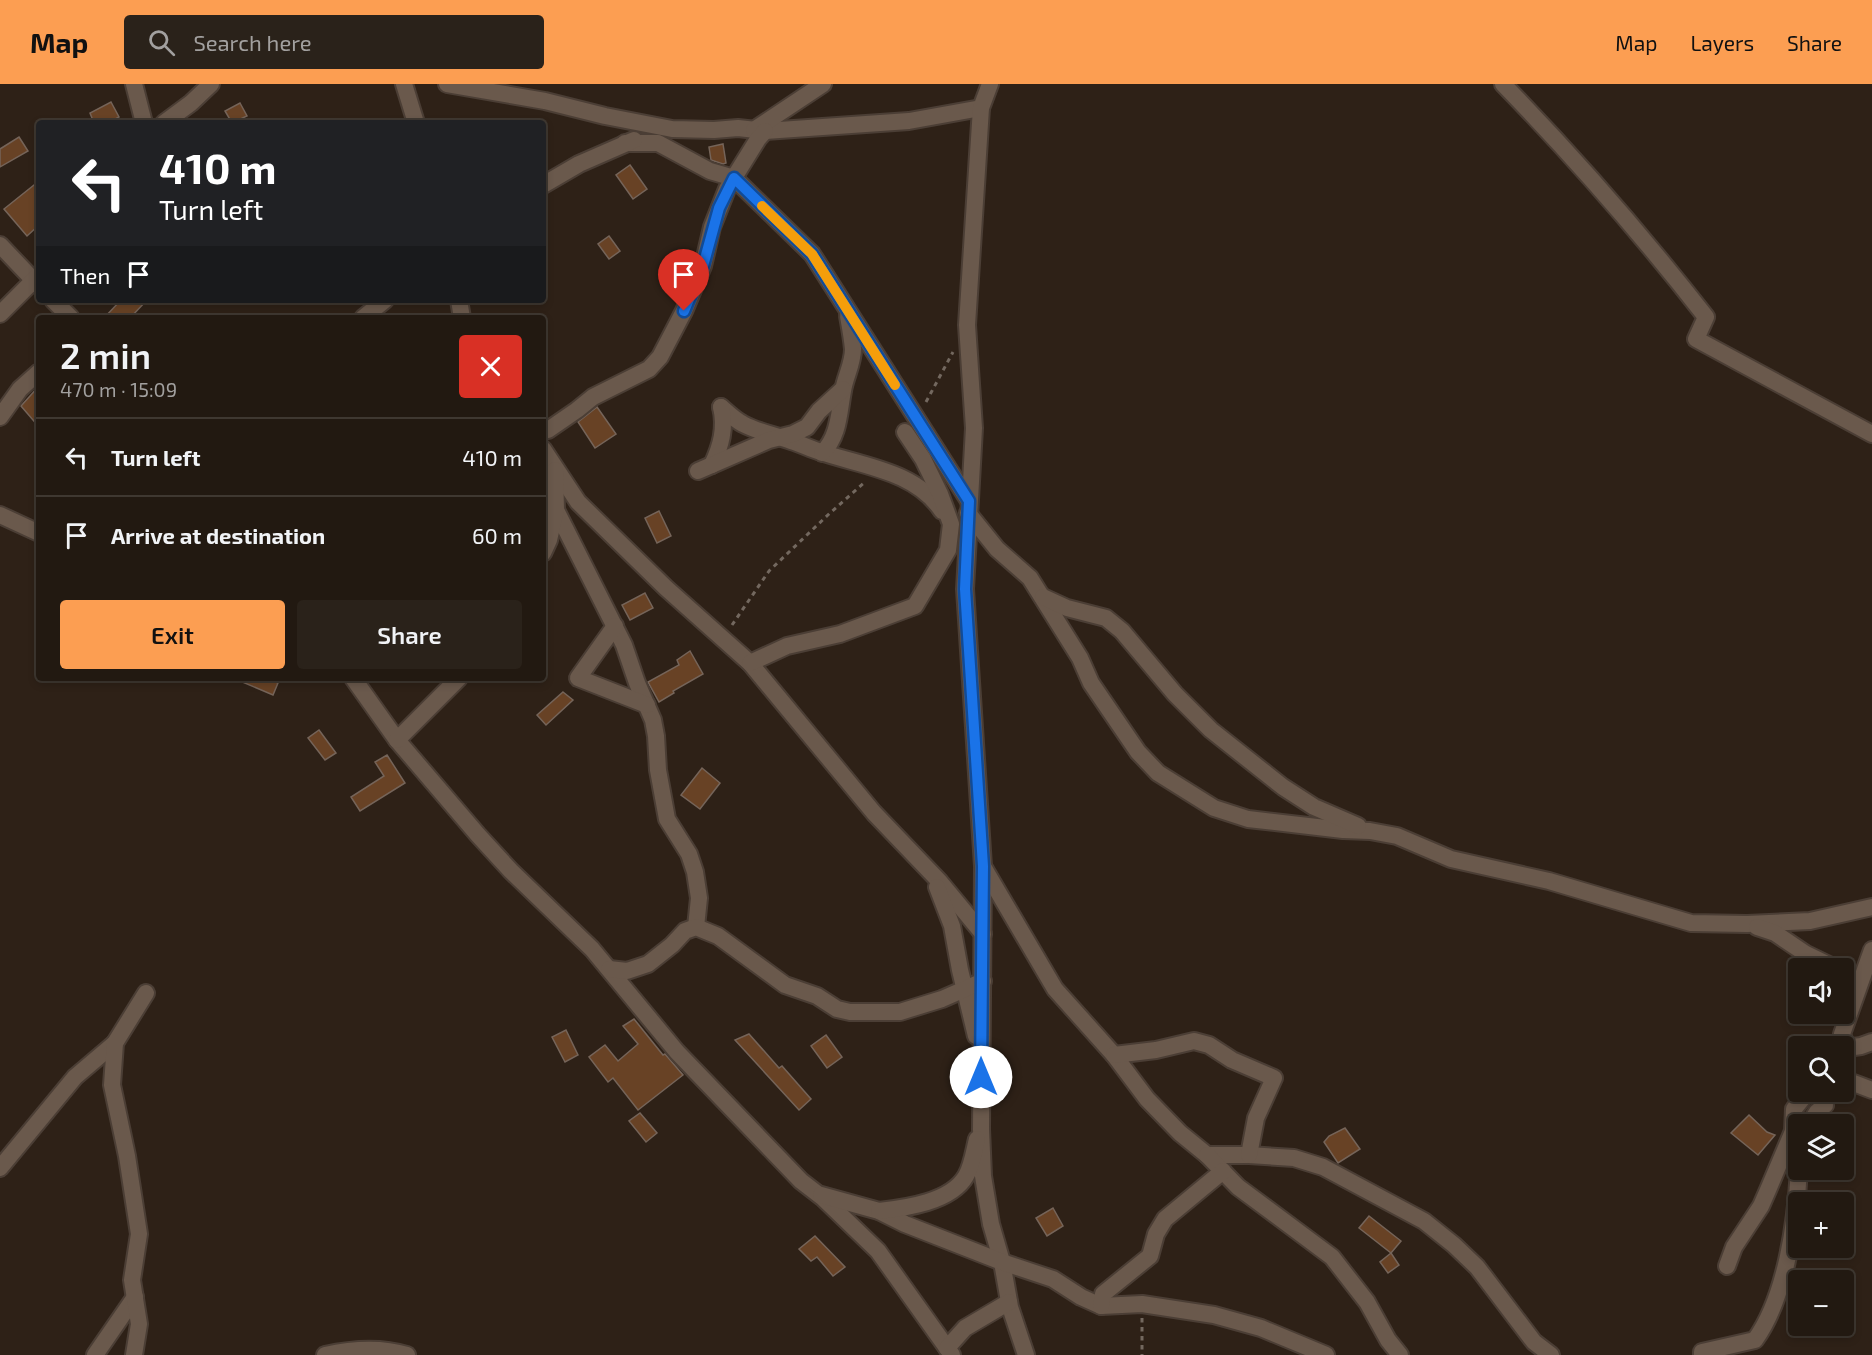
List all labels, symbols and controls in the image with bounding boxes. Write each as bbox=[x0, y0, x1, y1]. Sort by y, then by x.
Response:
search box bbox=[124, 15, 544, 69]
text: Map bbox=[30, 25, 88, 59]
icon: search bbox=[145, 26, 178, 59]
text: Search here bbox=[193, 29, 312, 55]
text: Map bbox=[1615, 30, 1657, 55]
text: Layers bbox=[1690, 30, 1754, 55]
text: Share bbox=[1787, 30, 1842, 55]
text: 410 m bbox=[159, 142, 276, 192]
icon: left bbox=[60, 144, 138, 222]
text: Turn left bbox=[159, 193, 263, 225]
pin bbox=[658, 249, 709, 311]
icon: arrive bbox=[122, 258, 155, 291]
icon: arrive bbox=[667, 258, 700, 291]
text: Then bbox=[60, 262, 110, 288]
text: 2 min bbox=[60, 333, 151, 376]
button: close bbox=[459, 335, 522, 398]
text: 470 m · 15:09 bbox=[60, 377, 177, 401]
icon: left bbox=[60, 441, 93, 474]
text: Turn left bbox=[111, 444, 200, 470]
text: 410 m bbox=[462, 444, 522, 470]
icon: arrive bbox=[60, 519, 93, 552]
text: Arrive at destination bbox=[111, 522, 325, 548]
text: 60 m bbox=[472, 522, 522, 548]
button: Exit bbox=[60, 600, 285, 669]
button: Share bbox=[297, 600, 522, 669]
map controls bbox=[1788, 958, 1854, 1336]
button: sound bbox=[1788, 958, 1854, 1024]
button: search bbox=[1788, 1036, 1854, 1102]
position arrow bbox=[949, 1045, 1013, 1109]
button: layers bbox=[1788, 1114, 1854, 1180]
button: + bbox=[1788, 1192, 1854, 1258]
button: − bbox=[1788, 1270, 1854, 1336]

